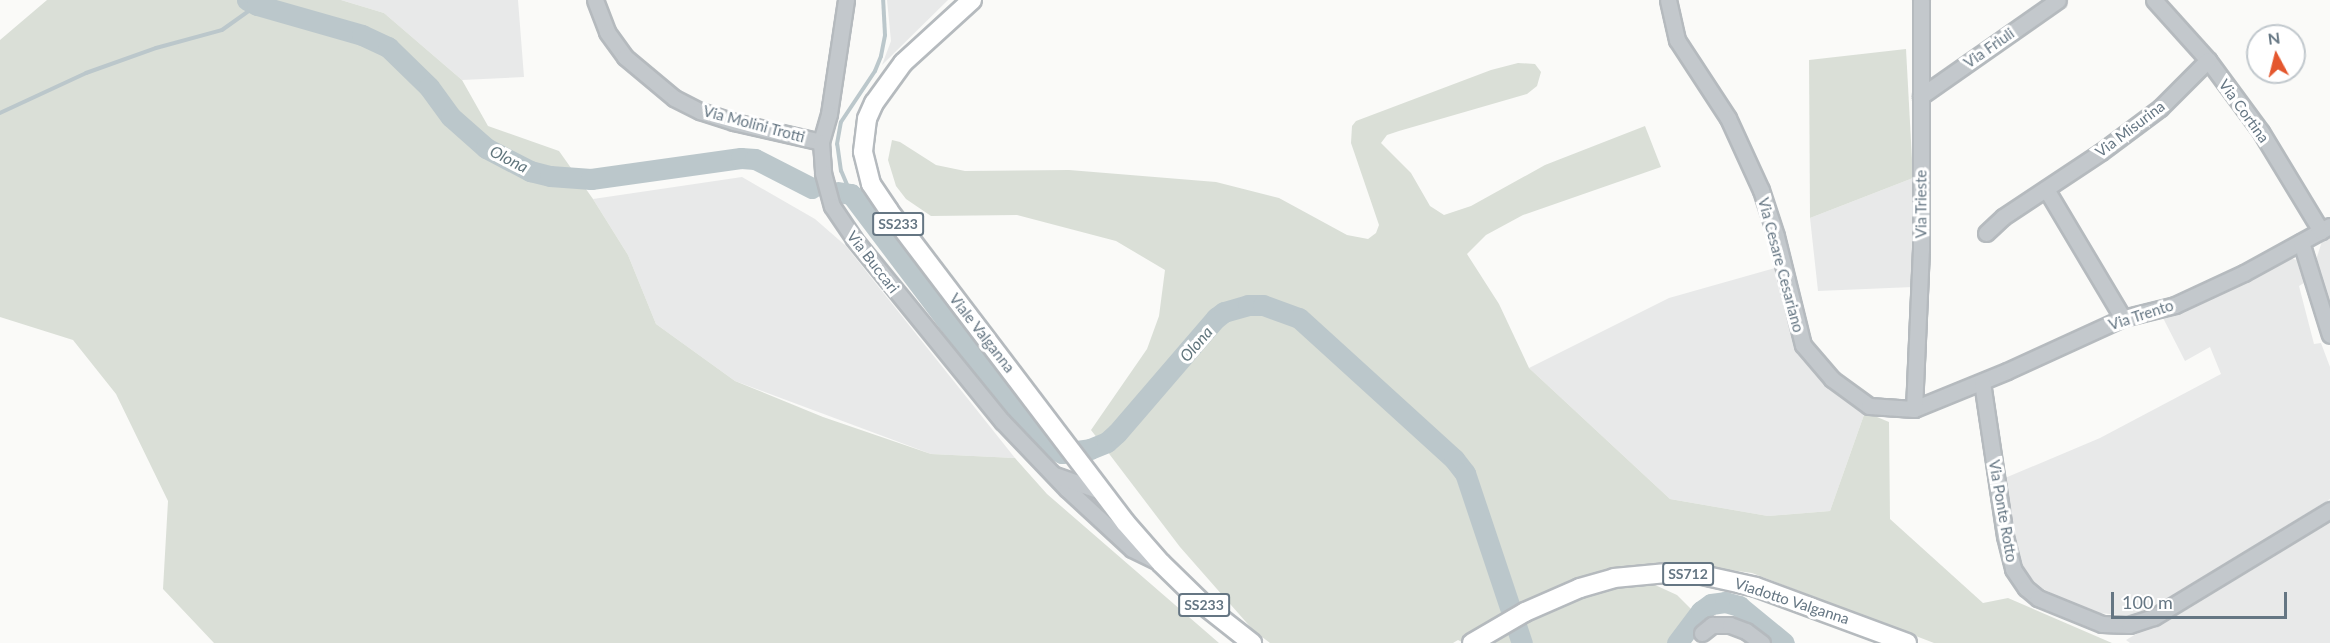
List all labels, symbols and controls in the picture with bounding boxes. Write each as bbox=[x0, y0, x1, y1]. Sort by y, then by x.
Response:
street label: Via Friuli bbox=[1960, 24, 2018, 72]
north arrow bbox=[2246, 24, 2306, 84]
text: N bbox=[2267, 27, 2281, 48]
street label: Via Cortina bbox=[2215, 76, 2273, 146]
street label: Via Misurina bbox=[2092, 97, 2168, 161]
street label: Via Molini Trotti bbox=[701, 102, 807, 146]
water label: Olona bbox=[487, 141, 531, 177]
street label: Via Trieste bbox=[1912, 170, 1930, 238]
street label: Via Cesare Cesariano bbox=[1754, 196, 1808, 334]
road number: SS233 bbox=[871, 213, 925, 235]
street label: Via Buccari bbox=[843, 227, 903, 297]
street label: Viale Valganna bbox=[945, 290, 1019, 376]
street label: Via Trento bbox=[2106, 296, 2176, 334]
water label: Olona bbox=[1176, 322, 1216, 366]
street label: Via Ponte Rotto bbox=[1985, 458, 2021, 564]
road number: SS712 bbox=[1661, 563, 1715, 585]
street label: Viadotto Valganna bbox=[1732, 574, 1852, 628]
scale bar bbox=[2114, 580, 2290, 618]
text: 100 m bbox=[2122, 591, 2173, 613]
road number: SS233 bbox=[1177, 594, 1231, 616]

